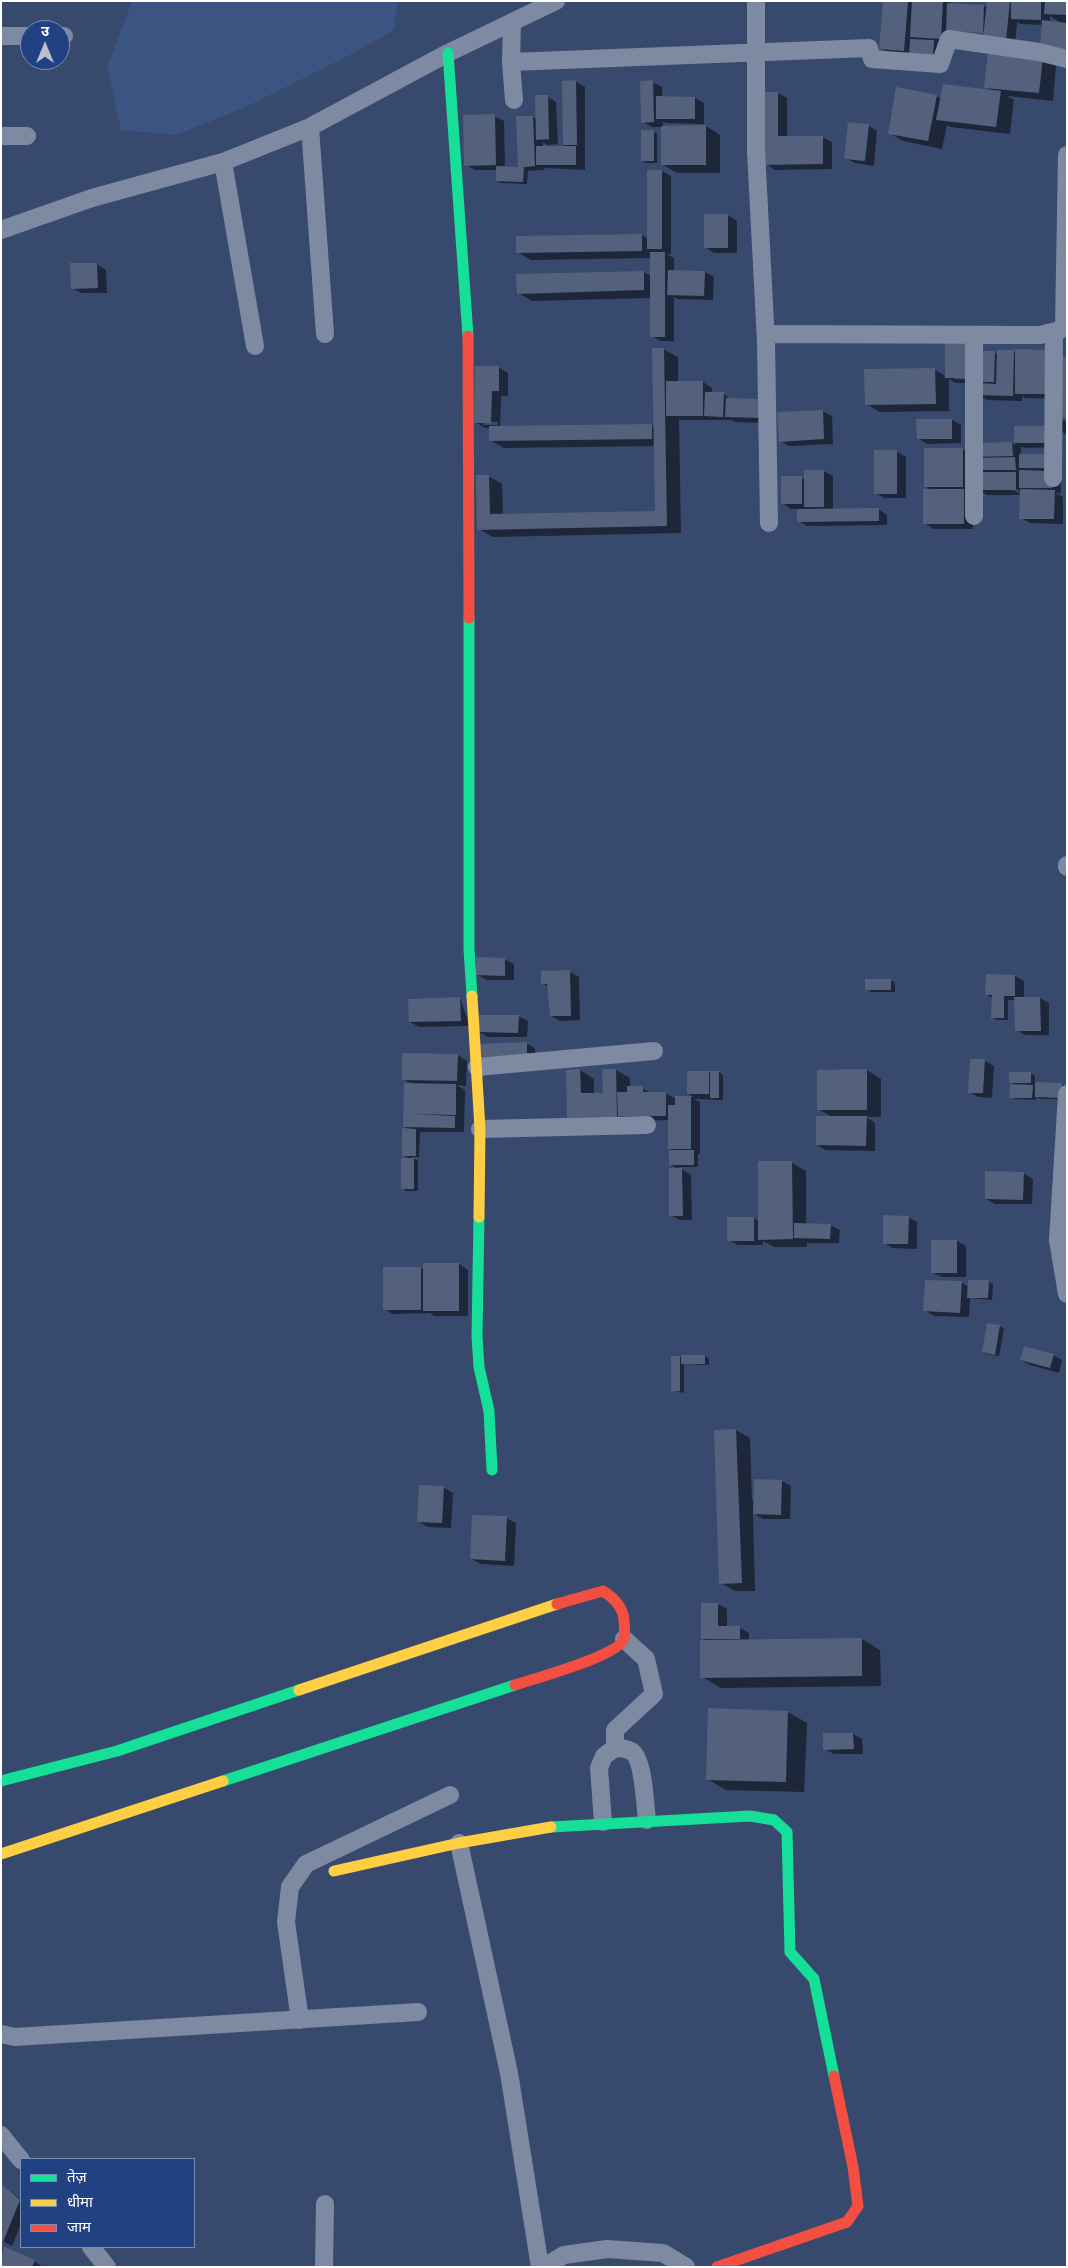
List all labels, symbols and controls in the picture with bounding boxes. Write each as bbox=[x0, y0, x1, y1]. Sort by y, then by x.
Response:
north arrow bbox=[20, 20, 70, 70]
text: उ bbox=[41, 23, 49, 39]
legend bbox=[20, 2158, 195, 2248]
text: तेज़ bbox=[67, 2168, 87, 2185]
text: धीमा bbox=[67, 2193, 93, 2210]
text: जाम bbox=[67, 2218, 91, 2235]

